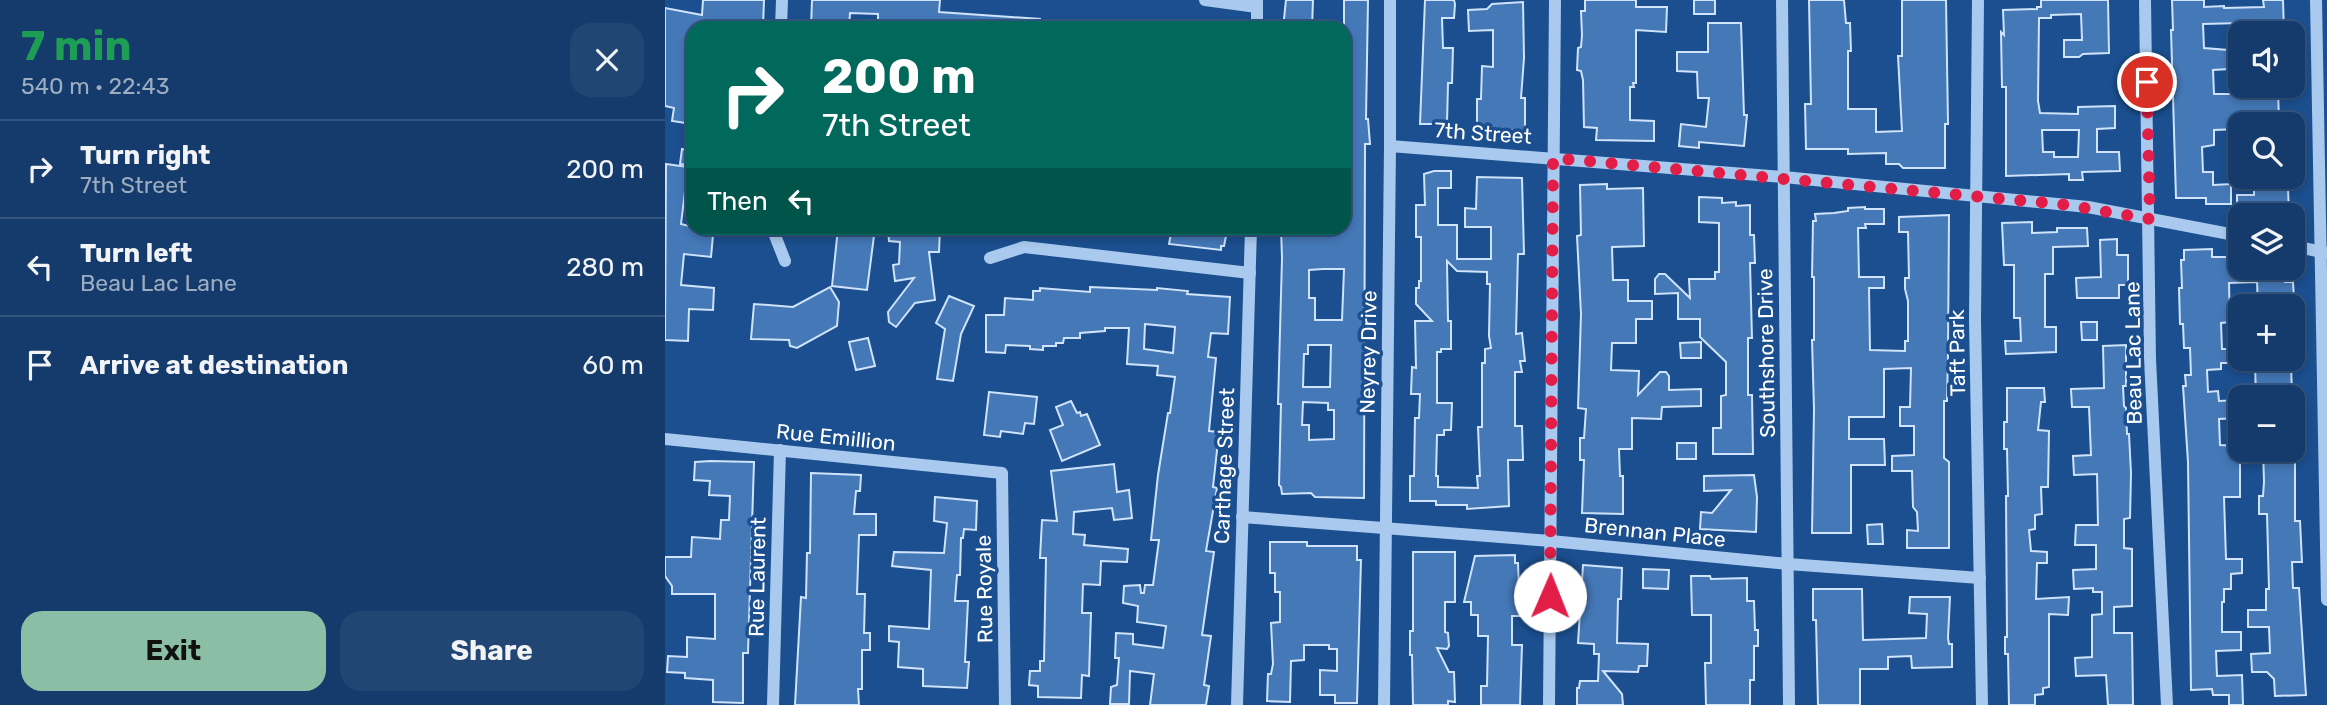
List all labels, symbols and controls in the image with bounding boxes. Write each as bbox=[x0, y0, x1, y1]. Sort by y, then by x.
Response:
text: 7 min bbox=[21, 21, 132, 71]
map controls bbox=[2228, 21, 2305, 462]
button: sound bbox=[2228, 21, 2305, 98]
button: close bbox=[570, 23, 644, 97]
text: 200 m bbox=[822, 47, 976, 105]
icon: right bbox=[707, 49, 798, 140]
pin bbox=[2117, 52, 2177, 112]
icon: arrive bbox=[2128, 63, 2166, 101]
text: 540 m · 22:43 bbox=[21, 72, 170, 100]
text: 7th Street bbox=[822, 106, 971, 144]
button: search bbox=[2228, 112, 2305, 189]
street label: 7th Street bbox=[1433, 117, 1533, 149]
text: Turn right bbox=[80, 140, 210, 171]
icon: right bbox=[21, 150, 59, 188]
text: 200 m bbox=[566, 154, 644, 185]
text: 7th Street bbox=[80, 171, 187, 199]
icon: left bbox=[782, 182, 820, 220]
text: Then bbox=[707, 186, 768, 217]
button: layers bbox=[2228, 203, 2305, 280]
text: Turn left bbox=[80, 238, 192, 269]
icon: left bbox=[21, 248, 59, 286]
text: 280 m bbox=[566, 252, 644, 283]
street label: Southshore Drive bbox=[1752, 268, 1780, 438]
text: Beau Lac Lane bbox=[80, 269, 237, 297]
street label: Beau Lac Lane bbox=[2119, 281, 2147, 425]
street label: Neyrey Drive bbox=[1354, 290, 1382, 414]
button: + bbox=[2228, 294, 2305, 371]
street label: Taft Park bbox=[1944, 309, 1970, 397]
icon: arrive bbox=[21, 346, 59, 384]
text: Arrive at destination bbox=[80, 350, 348, 381]
text: 60 m bbox=[582, 350, 644, 381]
button: − bbox=[2228, 385, 2305, 462]
street label: Carthage Street bbox=[1209, 387, 1239, 545]
street label: Rue Emillion bbox=[775, 418, 897, 456]
street label: Brennan Place bbox=[1583, 512, 1727, 552]
street label: Rue Laurent bbox=[743, 517, 771, 637]
street label: Rue Royale bbox=[971, 535, 997, 643]
position arrow bbox=[1513, 559, 1587, 633]
button: Exit bbox=[21, 611, 326, 691]
button: Share bbox=[340, 611, 644, 691]

